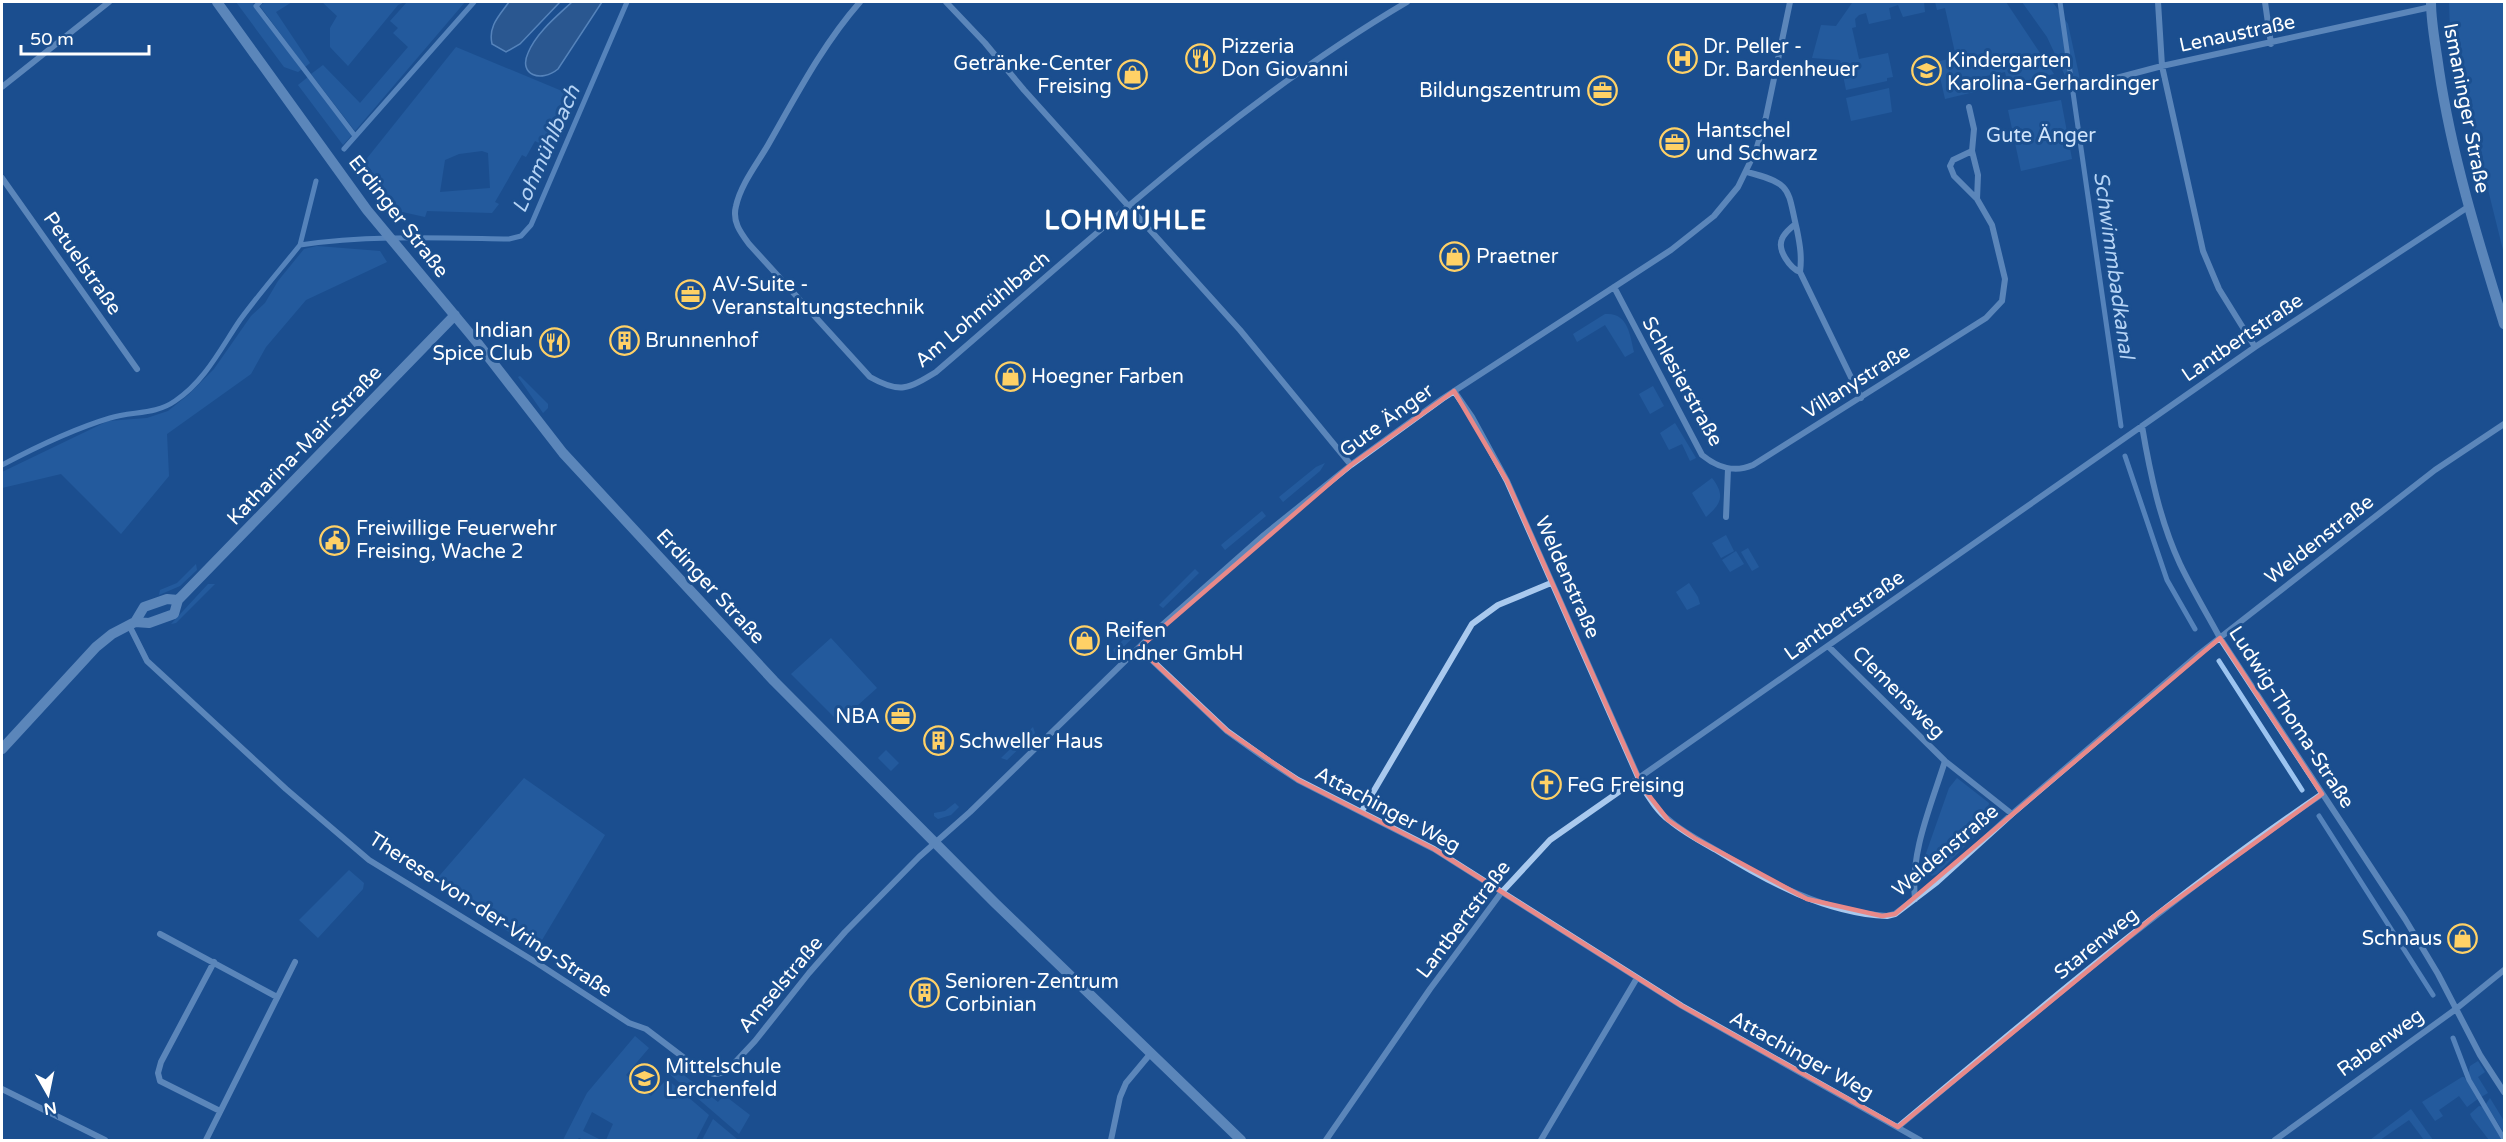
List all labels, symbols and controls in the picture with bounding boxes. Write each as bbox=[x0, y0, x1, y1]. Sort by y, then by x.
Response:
street label: Lenaustraße bbox=[2177, 10, 2297, 58]
scale bar bbox=[21, 18, 148, 56]
street label: Ismaninger Straße bbox=[2438, 21, 2494, 195]
text: 50 m bbox=[30, 28, 74, 50]
place label: Pizzeria Don Giovanni bbox=[1221, 35, 1348, 82]
place label: Dr. Peller - Dr. Bardenheuer bbox=[1703, 35, 1859, 82]
restaurant icon: Pizzeria Don Giovanni bbox=[1184, 42, 1216, 74]
hospital icon: Dr. Peller - Dr. Bardenheuer bbox=[1666, 42, 1698, 74]
place label: Kindergarten Karolina-Gerhardinger bbox=[1947, 49, 2159, 96]
place label: Getränke-Center Freising bbox=[953, 52, 1112, 99]
school or university icon: Kindergarten Karolina-Gerhardinger bbox=[1910, 55, 1942, 87]
shop icon: Getränke-Center Freising bbox=[1117, 58, 1149, 90]
office icon: Bildungszentrum bbox=[1586, 74, 1618, 106]
place label: Bildungszentrum bbox=[1419, 79, 1581, 103]
water label: Lohmühlbach bbox=[507, 81, 586, 217]
place label: Hantschel und Schwarz bbox=[1696, 119, 1818, 166]
park label: Gute Änger bbox=[1986, 124, 2096, 148]
office icon: Hantschel und Schwarz bbox=[1659, 126, 1691, 158]
street label: Erdinger Straße bbox=[343, 151, 453, 283]
water label: Schwimmbadkanal bbox=[2088, 170, 2139, 363]
district label: LOHMÜHLE bbox=[1044, 205, 1208, 236]
street label: Petuelstraße bbox=[38, 207, 126, 320]
shop icon: Praetner bbox=[1439, 240, 1471, 272]
place label: Praetner bbox=[1476, 245, 1559, 269]
street label: Am Lohmühlbach bbox=[910, 246, 1055, 373]
place label: AV-Suite - Veranstaltungstechnik bbox=[712, 273, 925, 320]
office icon: AV-Suite - Veranstaltungstechnik bbox=[675, 279, 707, 311]
street label: Lantbertstraße bbox=[2177, 288, 2308, 387]
street label: Schlesierstraße bbox=[1637, 312, 1728, 451]
place label: Indian Spice Club bbox=[432, 319, 533, 366]
building icon: Brunnenhof bbox=[608, 324, 640, 356]
restaurant icon: Indian Spice Club bbox=[538, 326, 570, 358]
place label: Brunnenhof bbox=[645, 329, 759, 353]
street label: Villanystraße bbox=[1798, 339, 1915, 424]
shop icon: Hoegner Farben bbox=[994, 360, 1026, 392]
street label: Katharina-Mair-Straße bbox=[222, 361, 387, 530]
place label: Hoegner Farben bbox=[1031, 365, 1184, 389]
street label: Gute Änger bbox=[1335, 379, 1438, 463]
street label: Weldenstraße bbox=[2261, 490, 2379, 590]
street label: Weldenstraße bbox=[1529, 513, 1605, 642]
place label: Freiwillige Feuerwehr Freising, Wache 2 bbox=[356, 517, 557, 564]
public building icon: Freiwillige Feuerwehr Freising, Wache 2 bbox=[319, 524, 351, 556]
street label: Erdinger Straße bbox=[651, 524, 770, 649]
street label: Lantbertstraße bbox=[1780, 566, 1909, 666]
place label: Reifen Lindner GmbH bbox=[1105, 619, 1244, 666]
street label: Ludwig-Thoma-Straße bbox=[2223, 622, 2359, 813]
shop icon: Reifen Lindner GmbH bbox=[1068, 625, 1100, 657]
street label: Clemensweg bbox=[1847, 641, 1950, 744]
office icon: NBA bbox=[885, 700, 917, 732]
place label: NBA bbox=[835, 705, 880, 729]
building icon: Schweller Haus bbox=[922, 725, 954, 757]
place label: Schweller Haus bbox=[959, 730, 1103, 754]
street label: Attachinger Weg bbox=[1311, 761, 1464, 858]
church icon: FeG Freising bbox=[1530, 769, 1562, 801]
place label: FeG Freising bbox=[1567, 774, 1685, 798]
street label: Weldenstraße bbox=[1888, 799, 2004, 902]
street label: Therese-von-der-Vring-Straße bbox=[364, 827, 617, 1003]
street label: Lantbertstraße bbox=[1412, 856, 1516, 983]
street label: Starenweg bbox=[2050, 903, 2143, 985]
shop icon: Schnaus bbox=[2447, 922, 2479, 954]
place label: Schnaus bbox=[2362, 927, 2442, 951]
street label: Amselstraße bbox=[733, 931, 828, 1038]
place label: Senioren-Zentrum Corbinian bbox=[945, 970, 1119, 1017]
building icon: Senioren-Zentrum Corbinian bbox=[908, 976, 940, 1008]
street label: Rabenweg bbox=[2333, 1003, 2429, 1082]
street label: Attachinger Weg bbox=[1725, 1006, 1878, 1105]
place label: Mittelschule Lerchenfeld bbox=[665, 1055, 781, 1102]
school or university icon: Mittelschule Lerchenfeld bbox=[628, 1062, 660, 1094]
north arrow bbox=[18, 1064, 78, 1124]
text: N bbox=[42, 1097, 58, 1119]

